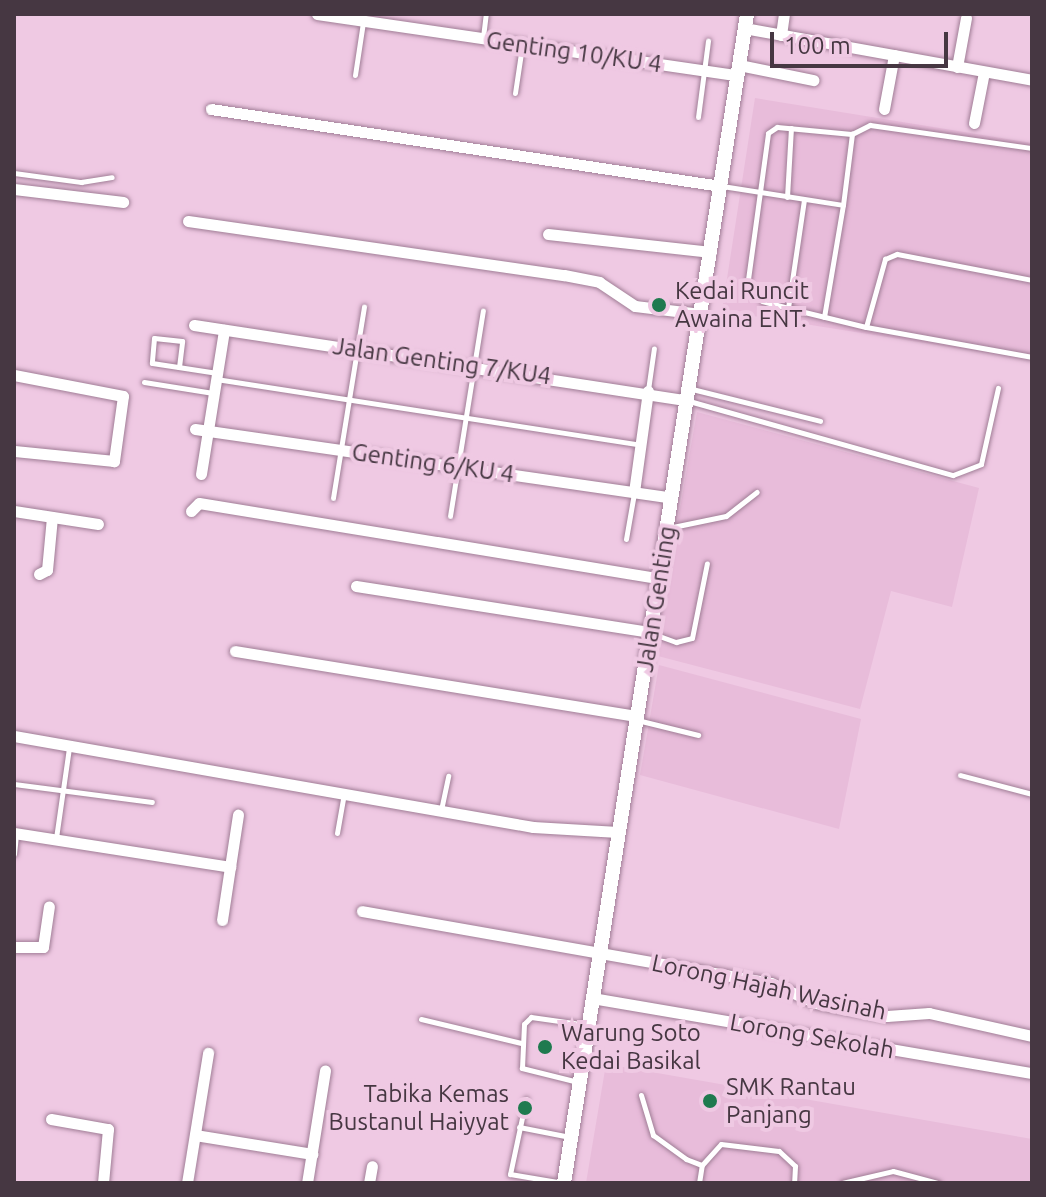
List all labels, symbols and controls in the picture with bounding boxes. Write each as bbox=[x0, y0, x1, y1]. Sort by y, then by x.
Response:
scale bar bbox=[774, 16, 952, 66]
street label: Genting 10/KU 4 bbox=[484, 25, 664, 79]
text: 100 m bbox=[784, 32, 851, 59]
place label: Kedai Runcit Awaina ENT. bbox=[675, 277, 809, 333]
marker: Kedai Runcit Awaina ENT. bbox=[650, 296, 668, 314]
street label: Jalan Genting 7/KU4 bbox=[331, 331, 553, 391]
street label: Genting 6/KU 4 bbox=[350, 437, 516, 489]
street label: Jalan Genting bbox=[630, 524, 682, 674]
street label: Lorong Hajah Wasinah bbox=[649, 948, 889, 1026]
street label: Lorong Sekolah bbox=[728, 1007, 896, 1065]
place label: Warung Soto Kedai Basikal bbox=[561, 1019, 701, 1075]
marker: Warung Soto Kedai Basikal bbox=[536, 1038, 554, 1056]
place label: SMK Rantau Panjang bbox=[726, 1073, 856, 1129]
place label: Tabika Kemas Bustanul Haiyyat bbox=[329, 1080, 509, 1136]
marker: SMK Rantau Panjang bbox=[701, 1092, 719, 1110]
marker: Tabika Kemas Bustanul Haiyyat bbox=[516, 1099, 534, 1117]

